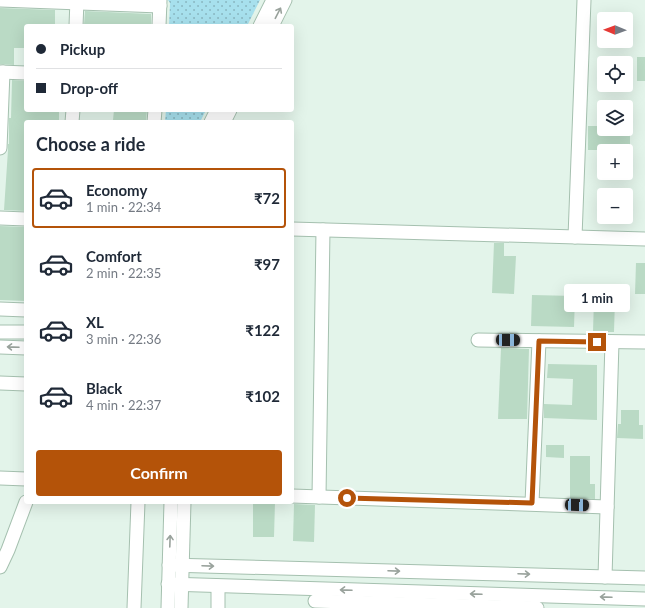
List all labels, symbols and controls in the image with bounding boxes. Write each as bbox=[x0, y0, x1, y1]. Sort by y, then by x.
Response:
one-way arrow bbox=[275, 7, 283, 19]
north arrow bbox=[597, 12, 633, 48]
map controls bbox=[597, 12, 633, 224]
text: Pickup bbox=[60, 40, 105, 58]
button: locate bbox=[597, 56, 633, 92]
text: Drop-off bbox=[60, 79, 118, 97]
button: layers bbox=[597, 100, 633, 136]
text: Choose a ride bbox=[36, 133, 145, 155]
button: + bbox=[597, 144, 633, 180]
icon: car bbox=[38, 180, 74, 216]
text: Economy bbox=[86, 181, 147, 199]
button: − bbox=[597, 188, 633, 224]
text: ₹72 bbox=[254, 189, 280, 207]
text: 1 min · 22:34 bbox=[86, 199, 161, 215]
icon: car bbox=[38, 246, 74, 282]
text: Comfort bbox=[86, 247, 142, 265]
text: ₹97 bbox=[254, 255, 280, 273]
text: 2 min · 22:35 bbox=[86, 265, 161, 281]
callout: 1 min bbox=[564, 284, 630, 312]
text: 1 min bbox=[581, 290, 613, 306]
icon: car bbox=[38, 312, 74, 348]
text: XL bbox=[86, 313, 104, 331]
text: ₹122 bbox=[245, 321, 280, 339]
text: 3 min · 22:36 bbox=[86, 331, 161, 347]
route end bbox=[588, 333, 606, 351]
car bbox=[496, 334, 520, 346]
one-way arrow bbox=[7, 344, 20, 351]
icon: car bbox=[38, 378, 74, 414]
text: Black bbox=[86, 379, 122, 397]
text: ₹102 bbox=[245, 387, 280, 405]
text: 4 min · 22:37 bbox=[86, 397, 161, 413]
button: Confirm bbox=[36, 450, 282, 496]
route start bbox=[338, 489, 356, 507]
car bbox=[565, 499, 589, 511]
one-way arrow bbox=[166, 535, 174, 548]
one-way arrow bbox=[201, 562, 214, 569]
one-way arrow bbox=[387, 567, 400, 575]
one-way arrow bbox=[517, 571, 530, 578]
one-way arrow bbox=[340, 586, 353, 593]
one-way arrow bbox=[470, 590, 483, 597]
one-way arrow bbox=[600, 594, 613, 601]

